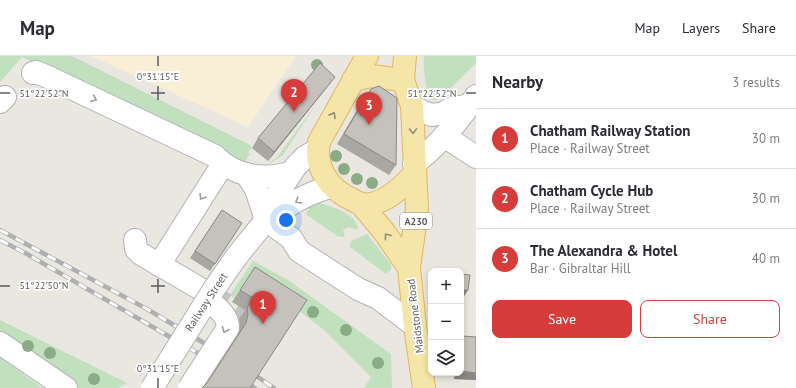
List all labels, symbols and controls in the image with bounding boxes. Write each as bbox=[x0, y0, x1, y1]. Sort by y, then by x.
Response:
text: Map bbox=[20, 16, 55, 40]
text: Map bbox=[634, 19, 660, 37]
text: Layers bbox=[682, 19, 720, 37]
text: Share bbox=[742, 19, 776, 37]
text: 0°31'15"E bbox=[137, 70, 179, 83]
text: Nearby bbox=[492, 71, 543, 93]
text: 3 results bbox=[732, 74, 780, 91]
pin: 2 bbox=[281, 79, 307, 112]
text: 51°22'52"N bbox=[19, 87, 69, 100]
text: 51°22'52"N bbox=[407, 87, 457, 100]
pin: 3 bbox=[356, 92, 382, 125]
one-way arrow bbox=[90, 94, 97, 102]
one-way arrow bbox=[329, 111, 336, 119]
text: Chatham Railway Station bbox=[530, 121, 690, 140]
one-way arrow bbox=[409, 128, 417, 134]
text: 1 bbox=[501, 130, 509, 147]
text: 30 m bbox=[752, 130, 780, 147]
text: Place · Railway Street bbox=[530, 140, 650, 157]
text: Chatham Cycle Hub bbox=[530, 181, 653, 200]
text: 2 bbox=[501, 190, 509, 207]
text: 30 m bbox=[752, 190, 780, 207]
one-way arrow bbox=[199, 193, 207, 200]
one-way arrow bbox=[295, 196, 302, 203]
text: Place · Railway Street bbox=[530, 200, 650, 217]
your location bbox=[276, 210, 296, 230]
road number: A230 bbox=[400, 213, 432, 229]
one-way arrow bbox=[384, 233, 392, 240]
text: The Alexandra & Hotel bbox=[530, 241, 677, 260]
text: 3 bbox=[501, 250, 509, 267]
text: 40 m bbox=[752, 250, 780, 267]
text: Bar · Gibraltar Hill bbox=[530, 260, 631, 277]
map controls bbox=[428, 268, 464, 376]
button: + bbox=[428, 268, 464, 304]
street label: Railway Street bbox=[182, 270, 230, 334]
street label: Maidstone Road bbox=[403, 278, 427, 354]
text: 51°22'50"N bbox=[19, 279, 69, 292]
pin: 1 bbox=[250, 291, 276, 324]
button: Save bbox=[492, 300, 632, 338]
button: Share bbox=[640, 300, 780, 338]
button: − bbox=[428, 304, 464, 340]
one-way arrow bbox=[222, 326, 230, 333]
button: layers bbox=[428, 340, 464, 376]
text: 0°31'15"E bbox=[137, 362, 179, 375]

